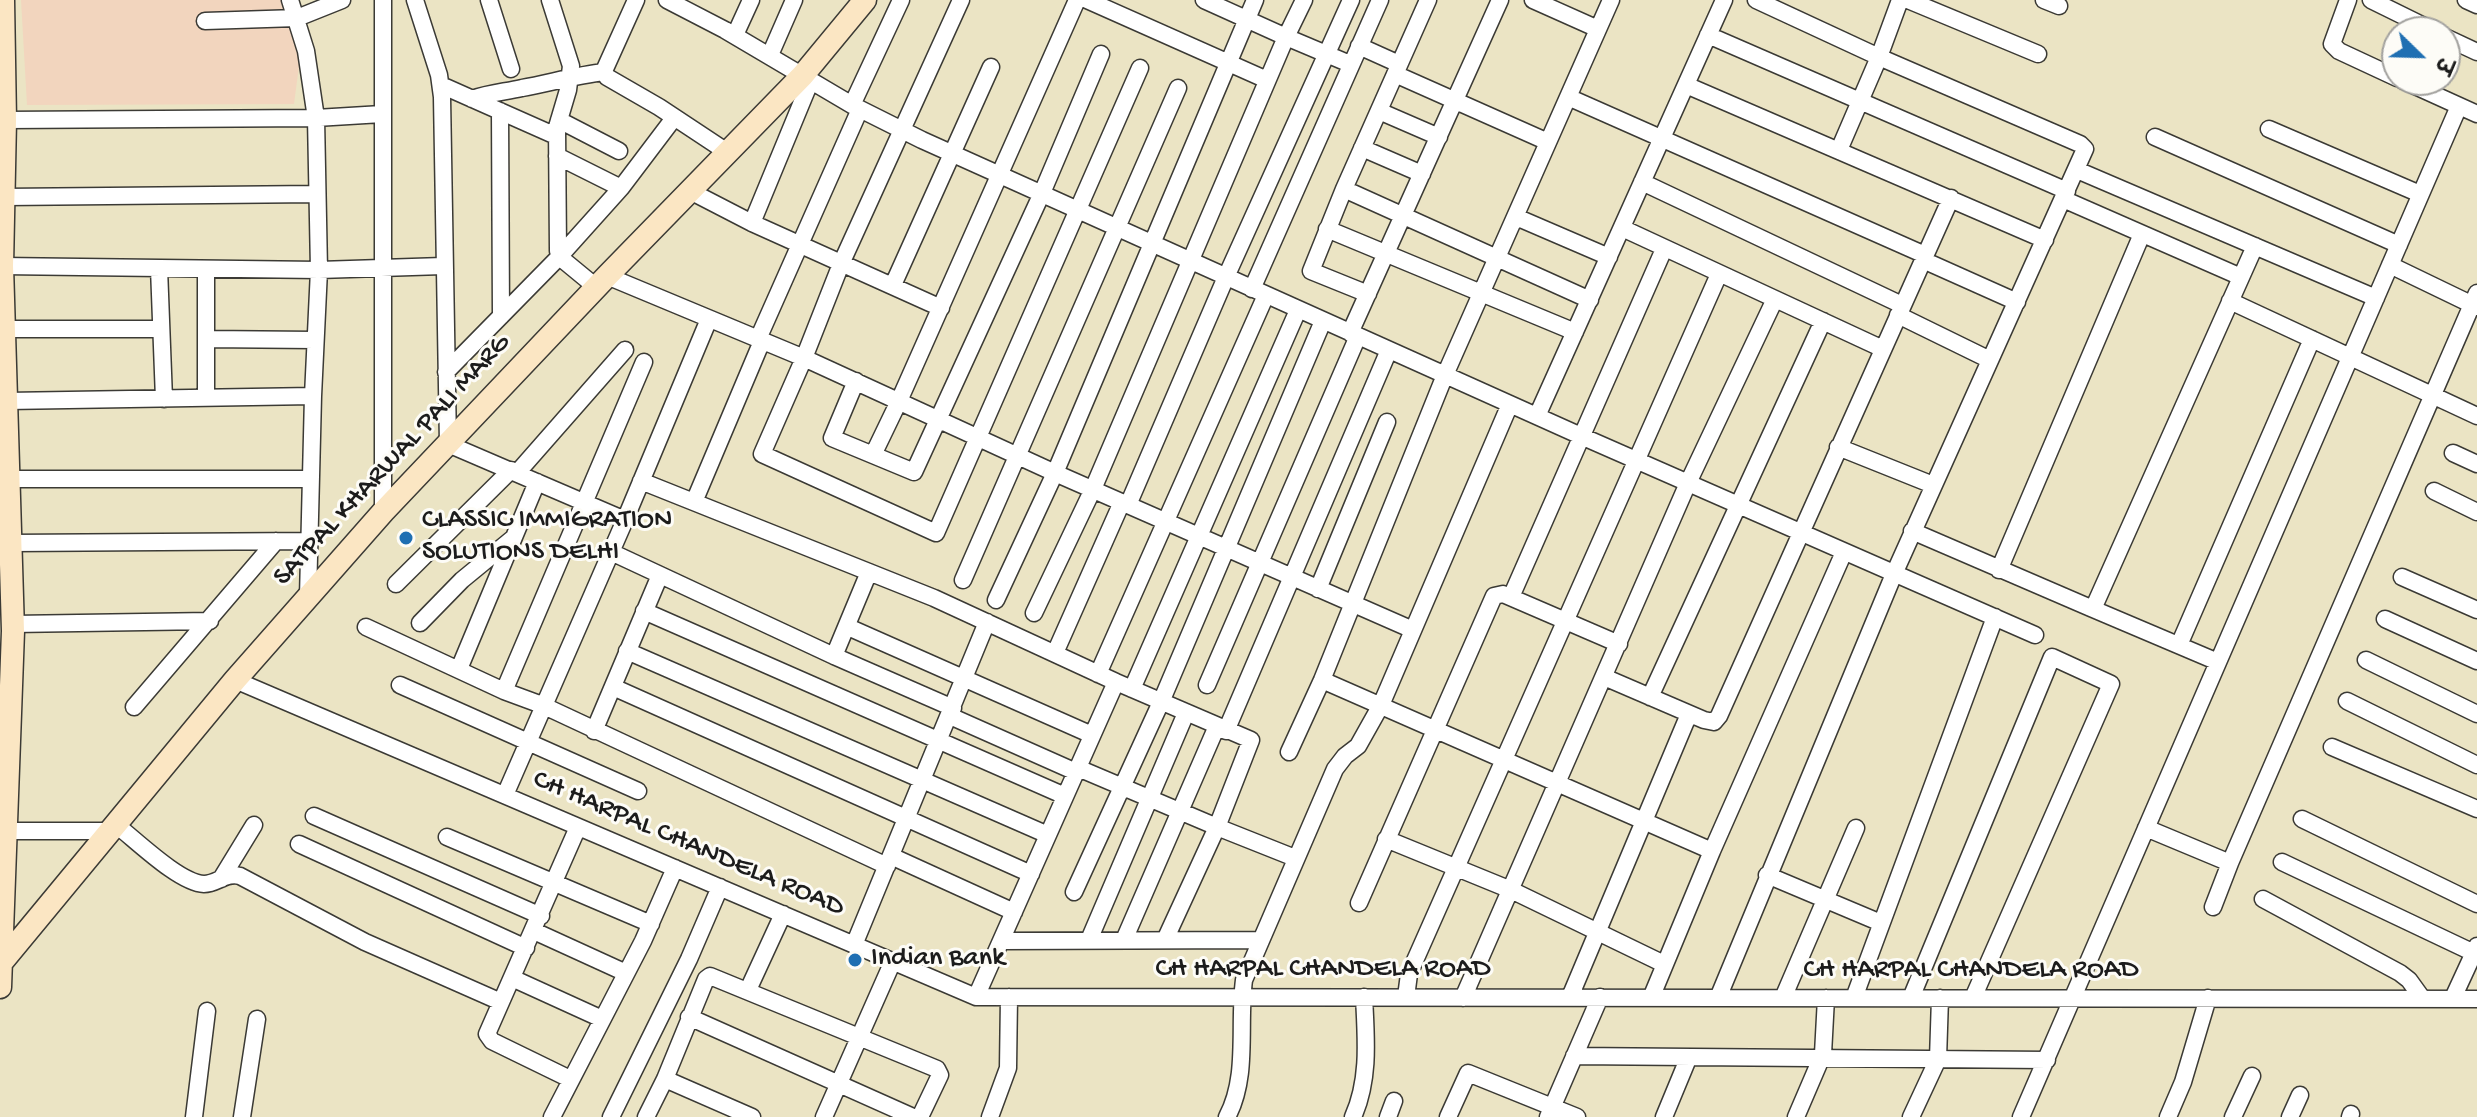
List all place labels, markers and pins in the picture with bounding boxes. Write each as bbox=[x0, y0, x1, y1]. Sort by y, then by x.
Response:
place label: CLASSIC IMMIGRATION SOLUTIONS DELHI bbox=[422, 505, 672, 571]
marker: CLASSIC IMMIGRATION SOLUTIONS DELHI bbox=[397, 529, 415, 547]
place label: Indian Bank bbox=[871, 943, 1005, 977]
marker: Indian Bank bbox=[846, 951, 864, 969]

